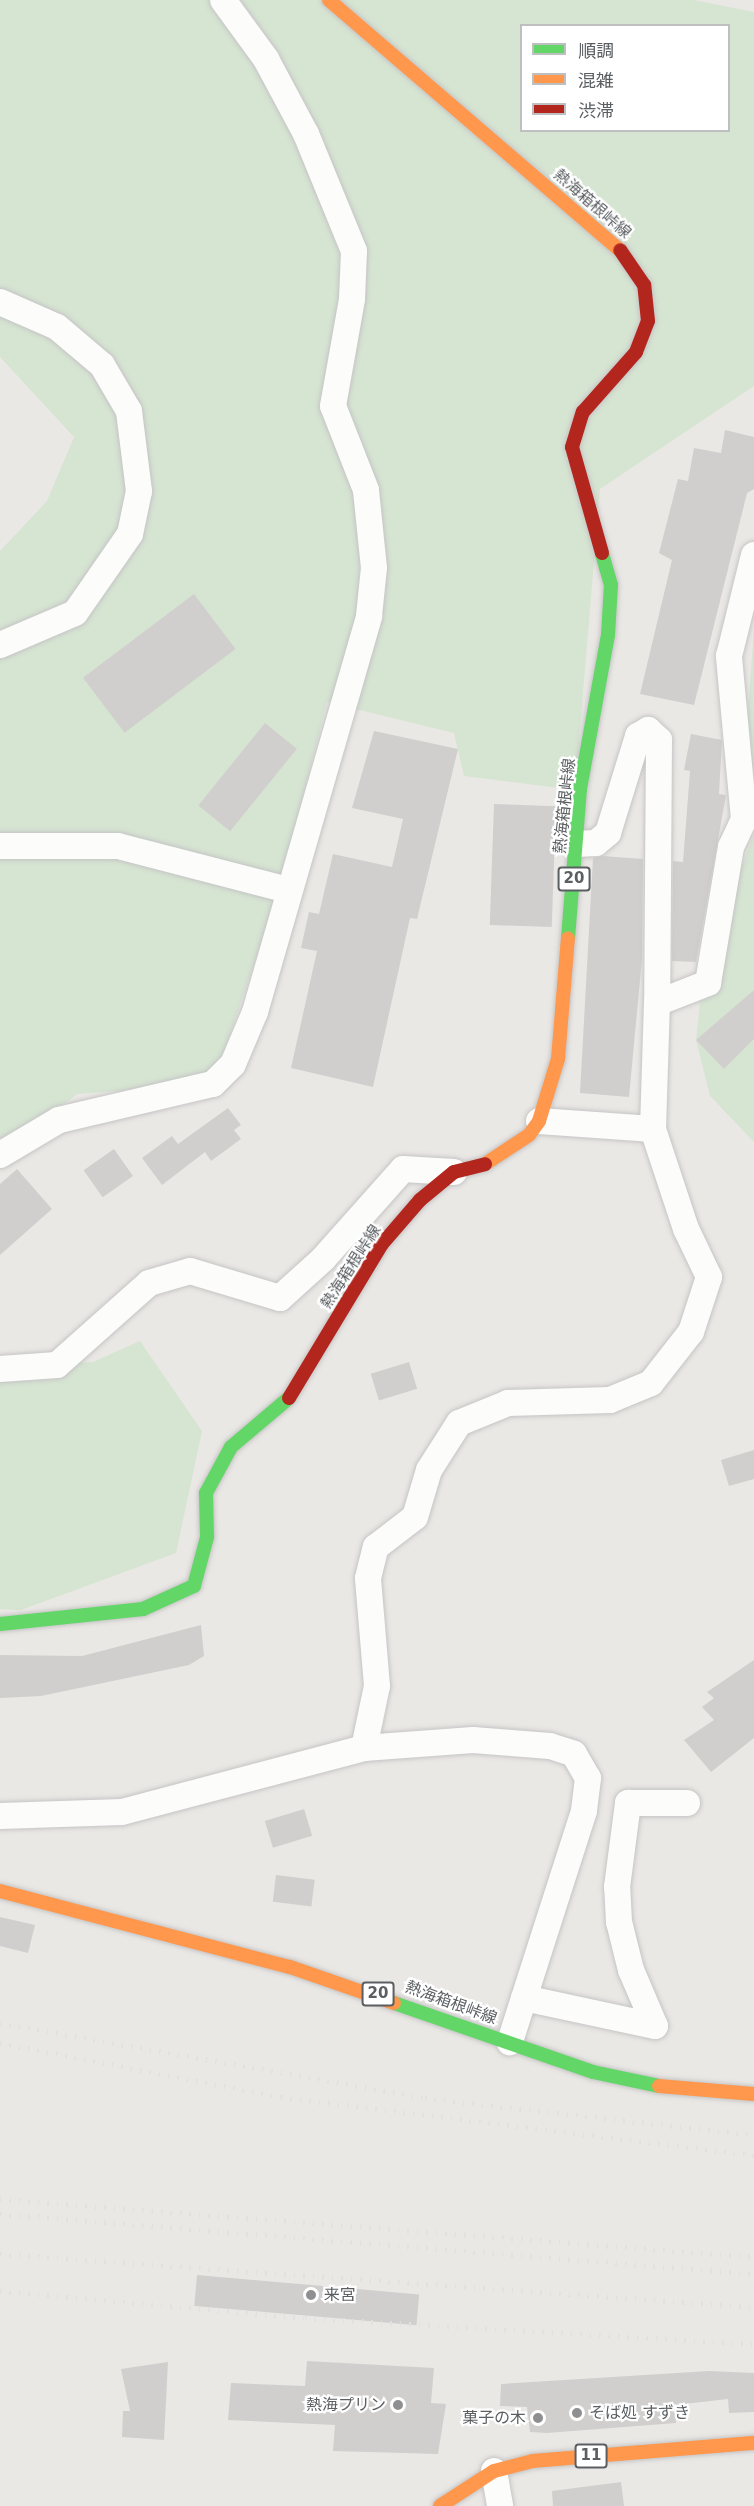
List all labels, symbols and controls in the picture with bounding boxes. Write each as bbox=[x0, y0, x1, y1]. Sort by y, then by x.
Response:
legend bbox=[520, 24, 730, 132]
text: 順調 bbox=[578, 40, 614, 61]
text: 混雑 bbox=[578, 70, 614, 91]
text: 渋滞 bbox=[578, 100, 614, 121]
street label: 熱海箱根峠線 bbox=[549, 165, 635, 243]
street label: 熱海箱根峠線 bbox=[550, 757, 580, 855]
road number: 20 bbox=[558, 867, 590, 891]
street label: 熱海箱根峠線 bbox=[317, 1222, 385, 1312]
street label: 熱海箱根峠線 bbox=[403, 1978, 499, 2028]
road number: 20 bbox=[362, 1982, 394, 2006]
place label: 来宮 bbox=[324, 2285, 356, 2305]
marker: 来宮 bbox=[302, 2286, 320, 2304]
place label: 熱海プリン bbox=[306, 2395, 386, 2415]
marker: 熱海プリン bbox=[391, 2398, 405, 2412]
place label: そば処 すずき bbox=[589, 2403, 690, 2423]
marker: そば処 すずき bbox=[570, 2406, 584, 2420]
place label: 菓子の木 bbox=[462, 2408, 526, 2428]
marker: 菓子の木 bbox=[531, 2411, 545, 2425]
road number: 11 bbox=[574, 2444, 608, 2468]

